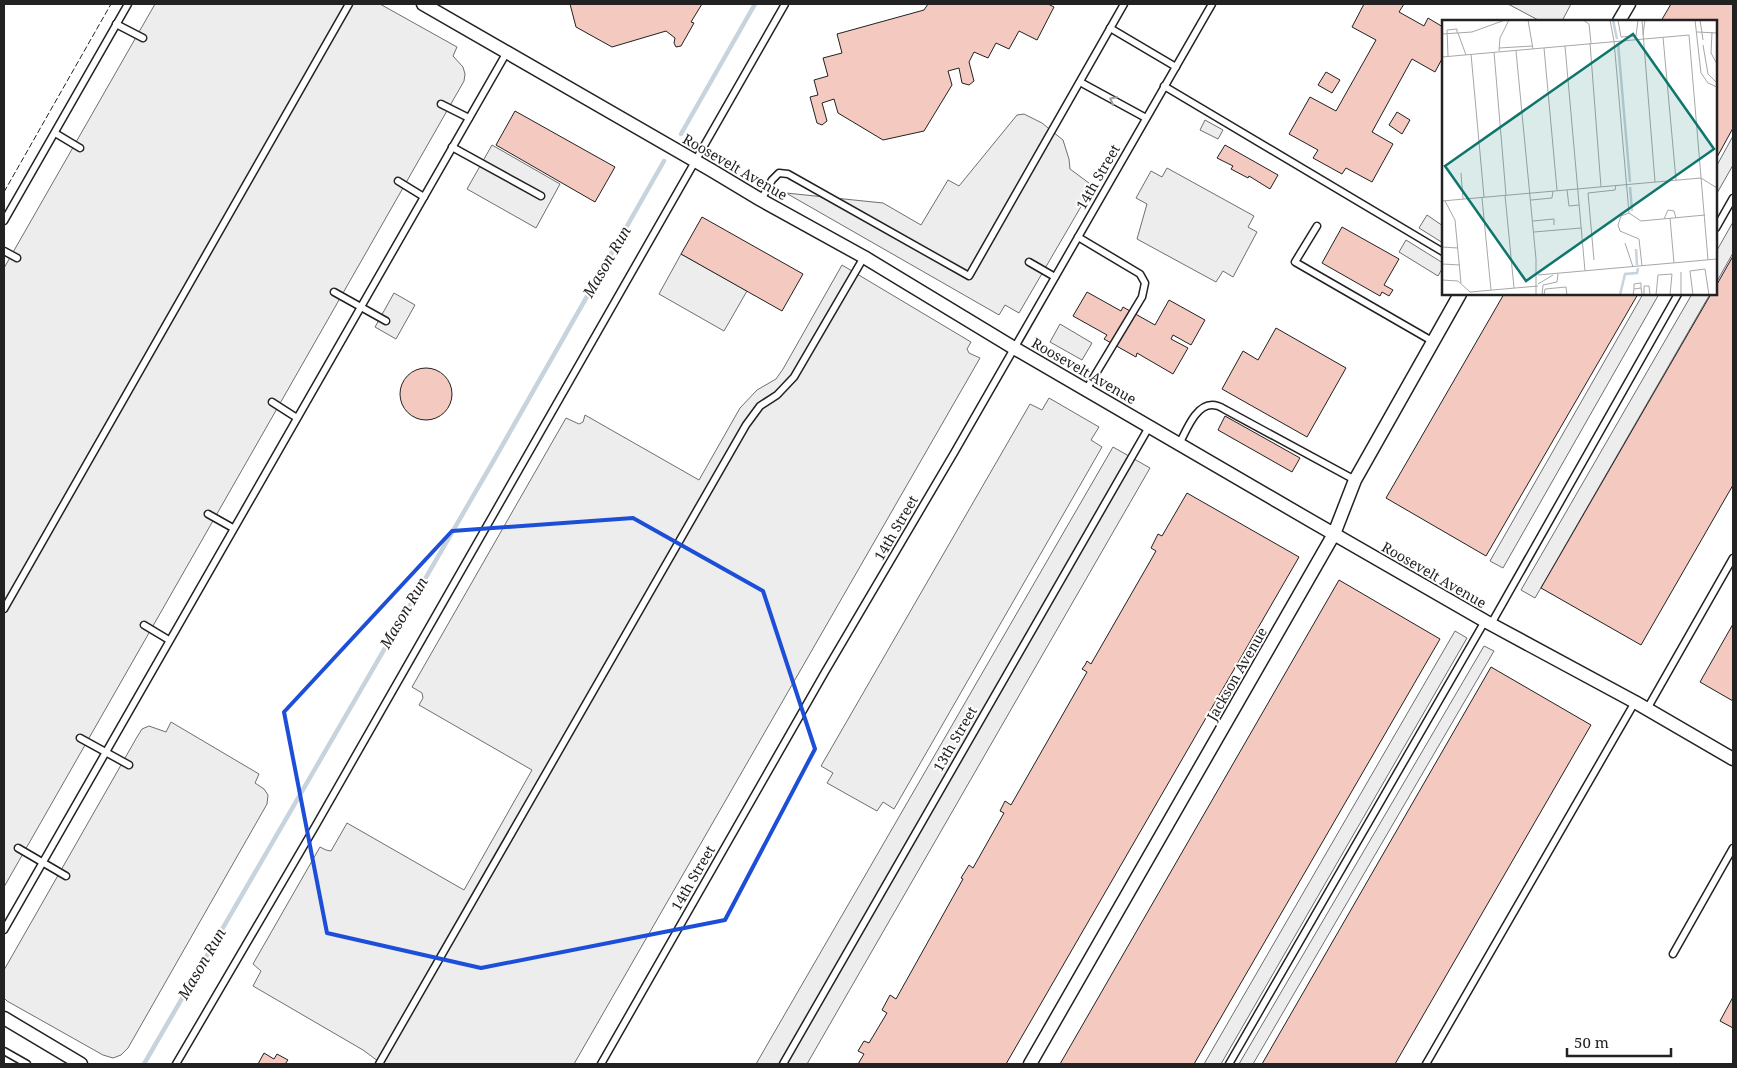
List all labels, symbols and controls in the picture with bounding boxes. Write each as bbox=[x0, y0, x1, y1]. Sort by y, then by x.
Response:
inset map bbox=[1442, 20, 1717, 295]
one-way arrow bbox=[1109, 96, 1118, 106]
street label: Roosevelt Avenue bbox=[680, 129, 791, 204]
street label: 14th Street bbox=[1071, 141, 1124, 213]
water label: Mason Run bbox=[577, 222, 635, 302]
street label: Roosevelt Avenue bbox=[1029, 333, 1140, 408]
street label: 14th Street bbox=[869, 492, 922, 564]
street label: Roosevelt Avenue bbox=[1379, 537, 1490, 612]
water label: Mason Run bbox=[374, 573, 432, 653]
street label: Jackson Avenue bbox=[1202, 624, 1271, 725]
street label: 13th Street bbox=[928, 703, 981, 775]
street label: 14th Street bbox=[666, 842, 719, 914]
water label: Mason Run bbox=[172, 924, 230, 1004]
scale bar bbox=[1567, 1026, 1671, 1058]
text: 50 m bbox=[1574, 1032, 1609, 1052]

